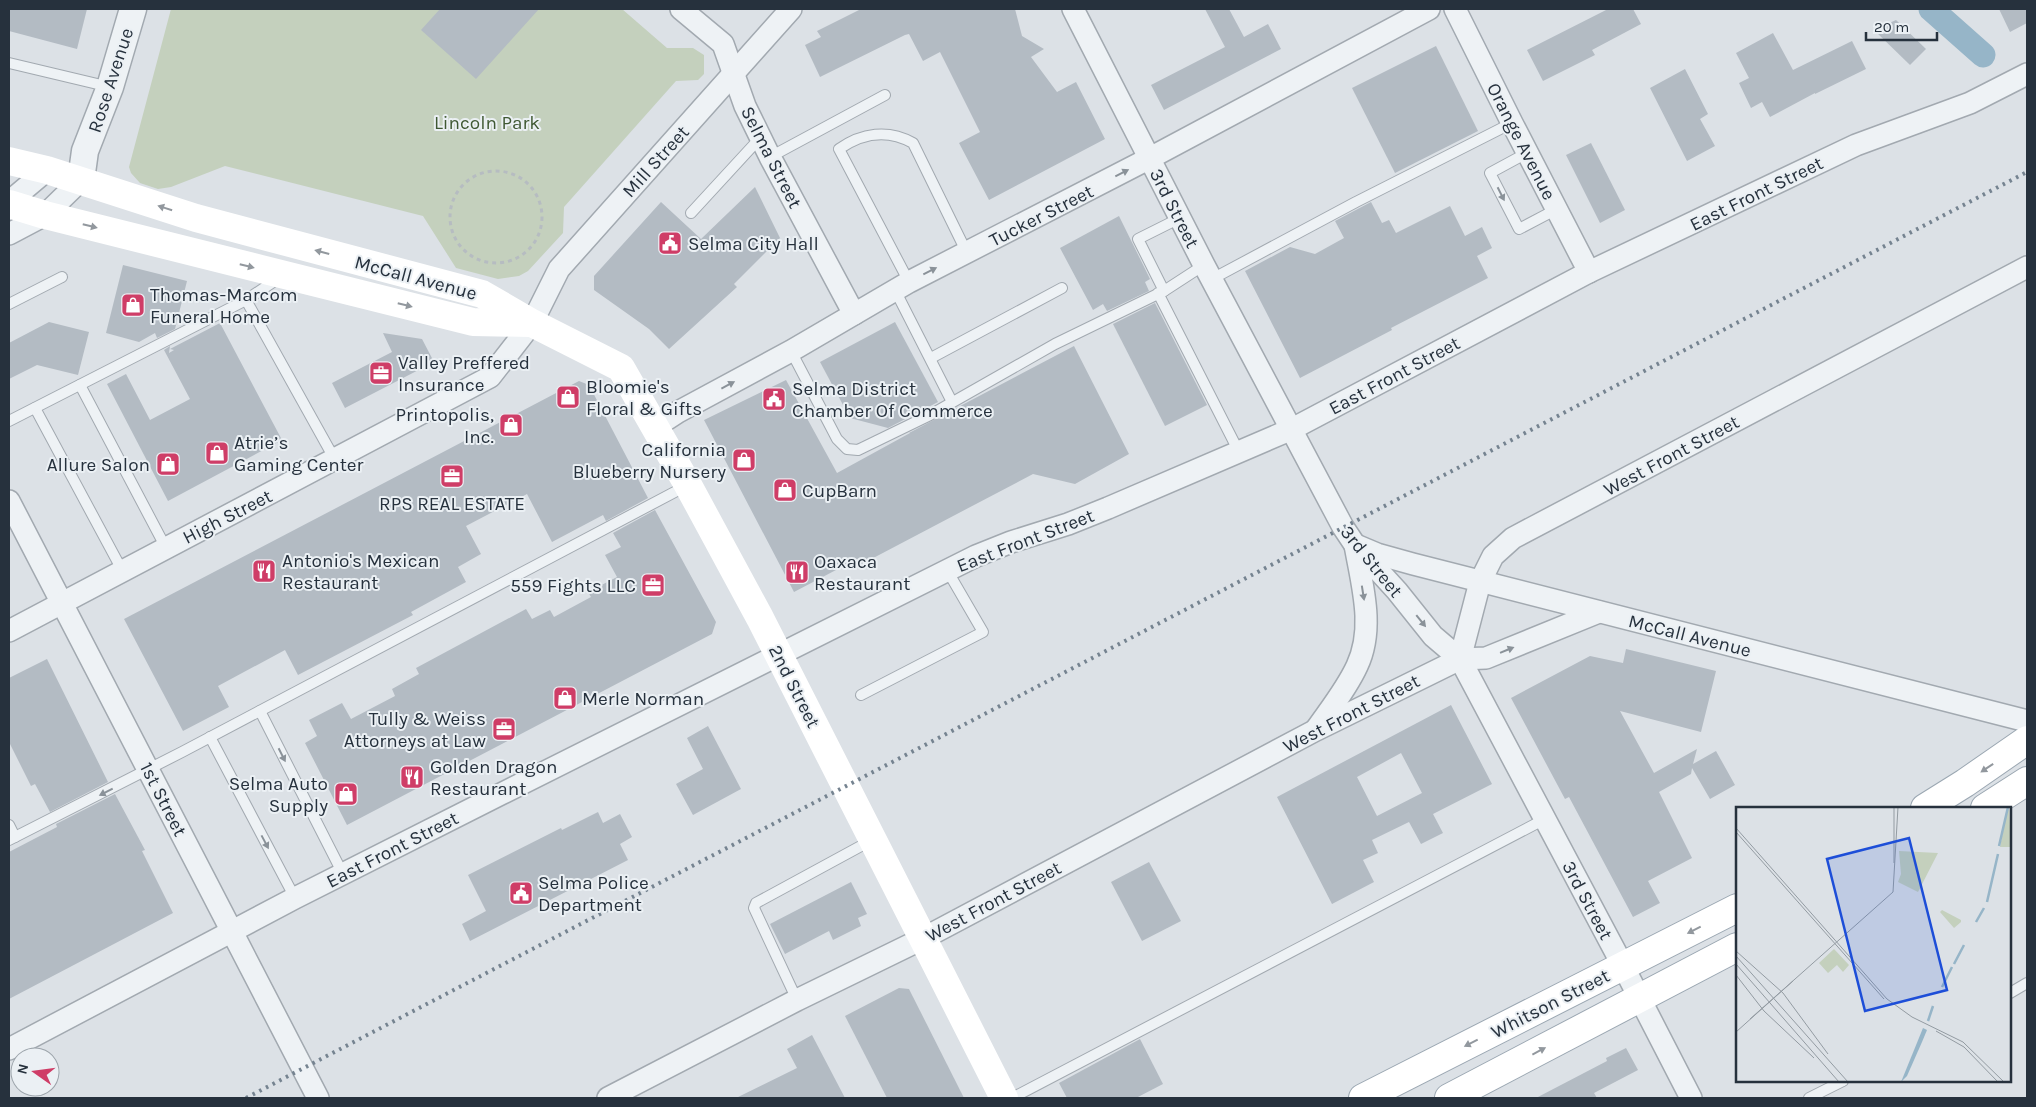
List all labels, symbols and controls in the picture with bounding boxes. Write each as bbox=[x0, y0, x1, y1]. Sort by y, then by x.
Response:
scale bar bbox=[1866, 10, 1937, 42]
text: 20 m bbox=[1874, 18, 1909, 36]
street label: Rose Avenue bbox=[84, 25, 138, 135]
street label: Orange Avenue bbox=[1482, 79, 1560, 204]
street label: Selma Street bbox=[736, 103, 806, 212]
park label: Lincoln Park bbox=[434, 112, 540, 134]
street label: Mill Street bbox=[618, 121, 694, 202]
street label: East Front Street bbox=[1686, 152, 1827, 236]
street label: 3rd Street bbox=[1145, 165, 1203, 252]
one-way arrow bbox=[1114, 169, 1129, 177]
street label: Tucker Street bbox=[986, 180, 1097, 251]
one-way arrow bbox=[1497, 186, 1505, 201]
one-way arrow bbox=[157, 204, 172, 212]
one-way arrow bbox=[82, 223, 97, 231]
public building icon: Selma City Hall bbox=[657, 230, 683, 256]
place label: Selma City Hall bbox=[688, 233, 819, 255]
one-way arrow bbox=[314, 247, 329, 255]
street label: McCall Avenue bbox=[352, 251, 479, 305]
one-way arrow bbox=[240, 262, 255, 270]
one-way arrow bbox=[923, 267, 938, 275]
place label: Thomas-Marcom Funeral Home bbox=[150, 284, 298, 328]
shop icon: Thomas-Marcom Funeral Home bbox=[120, 292, 146, 318]
one-way arrow bbox=[397, 302, 412, 310]
street label: East Front Street bbox=[1325, 332, 1464, 420]
place label: Valley Preffered Insurance bbox=[398, 352, 530, 396]
office icon: Valley Preffered Insurance bbox=[368, 360, 394, 386]
place label: Bloomie's Floral & Gifts bbox=[586, 376, 702, 420]
place label: Selma District Chamber Of Commerce bbox=[792, 378, 993, 422]
one-way arrow bbox=[720, 381, 735, 389]
shop icon: Bloomie's Floral & Gifts bbox=[555, 384, 581, 410]
public building icon: Selma District Chamber Of Commerce bbox=[761, 386, 787, 412]
place label: Printopolis, Inc. bbox=[396, 404, 494, 448]
street label: West Front Street bbox=[1600, 411, 1743, 501]
shop icon: Printopolis, Inc. bbox=[498, 412, 524, 438]
place label: Atrie’s Gaming Center bbox=[234, 432, 364, 476]
place label: California Blueberry Nursery bbox=[573, 439, 726, 483]
shop icon: Atrie’s Gaming Center bbox=[204, 440, 230, 466]
shop icon: California Blueberry Nursery bbox=[731, 447, 757, 473]
shop icon: Allure Salon bbox=[155, 451, 181, 477]
place label: Allure Salon bbox=[47, 454, 150, 476]
office icon: RPS REAL ESTATE bbox=[439, 463, 465, 489]
shop icon: CupBarn bbox=[772, 477, 798, 503]
place label: CupBarn bbox=[802, 480, 877, 502]
street label: High Street bbox=[179, 485, 276, 549]
place label: RPS REAL ESTATE bbox=[379, 493, 525, 515]
street label: East Front Street bbox=[954, 505, 1097, 577]
street label: 3rd Street bbox=[1336, 521, 1407, 602]
place label: Antonio's Mexican Restaurant bbox=[282, 550, 439, 594]
place label: Oaxaca Restaurant bbox=[814, 551, 910, 595]
restaurant icon: Antonio's Mexican Restaurant bbox=[251, 558, 277, 584]
restaurant icon: Oaxaca Restaurant bbox=[784, 559, 810, 585]
office icon: 559 Fights LLC bbox=[640, 572, 666, 598]
place label: 559 Fights LLC bbox=[510, 575, 636, 597]
one-way arrow bbox=[1359, 585, 1367, 601]
street label: McCall Avenue bbox=[1626, 610, 1753, 662]
one-way arrow bbox=[1416, 614, 1427, 627]
street label: 2nd Street bbox=[764, 641, 824, 732]
one-way arrow bbox=[1500, 646, 1515, 654]
street label: West Front Street bbox=[1280, 670, 1423, 758]
shop icon: Merle Norman bbox=[552, 685, 578, 711]
place label: Merle Norman bbox=[582, 688, 704, 710]
place label: Tully & Weiss Attorneys at Law bbox=[344, 708, 486, 752]
office icon: Tully & Weiss Attorneys at Law bbox=[491, 716, 517, 742]
one-way arrow bbox=[278, 748, 286, 762]
place label: Golden Dragon Restaurant bbox=[430, 756, 557, 800]
street label: 1st Street bbox=[135, 759, 191, 840]
one-way arrow bbox=[1980, 763, 1994, 773]
restaurant icon: Golden Dragon Restaurant bbox=[399, 764, 425, 790]
place label: Selma Auto Supply bbox=[229, 773, 328, 817]
shop icon: Selma Auto Supply bbox=[333, 781, 359, 807]
one-way arrow bbox=[98, 788, 113, 796]
street label: East Front Street bbox=[323, 807, 462, 893]
inset map bbox=[1736, 807, 2011, 1082]
one-way arrow bbox=[261, 835, 270, 848]
street label: West Front Street bbox=[922, 857, 1065, 947]
street label: 3rd Street bbox=[1557, 857, 1617, 944]
place label: Selma Police Department bbox=[538, 872, 649, 916]
public building icon: Selma Police Department bbox=[508, 880, 534, 906]
one-way arrow bbox=[1687, 926, 1701, 934]
street label: Whitson Street bbox=[1488, 965, 1613, 1043]
one-way arrow bbox=[1464, 1039, 1478, 1047]
north arrow bbox=[10, 1047, 60, 1097]
one-way arrow bbox=[1532, 1047, 1546, 1055]
text: N bbox=[13, 1062, 32, 1076]

